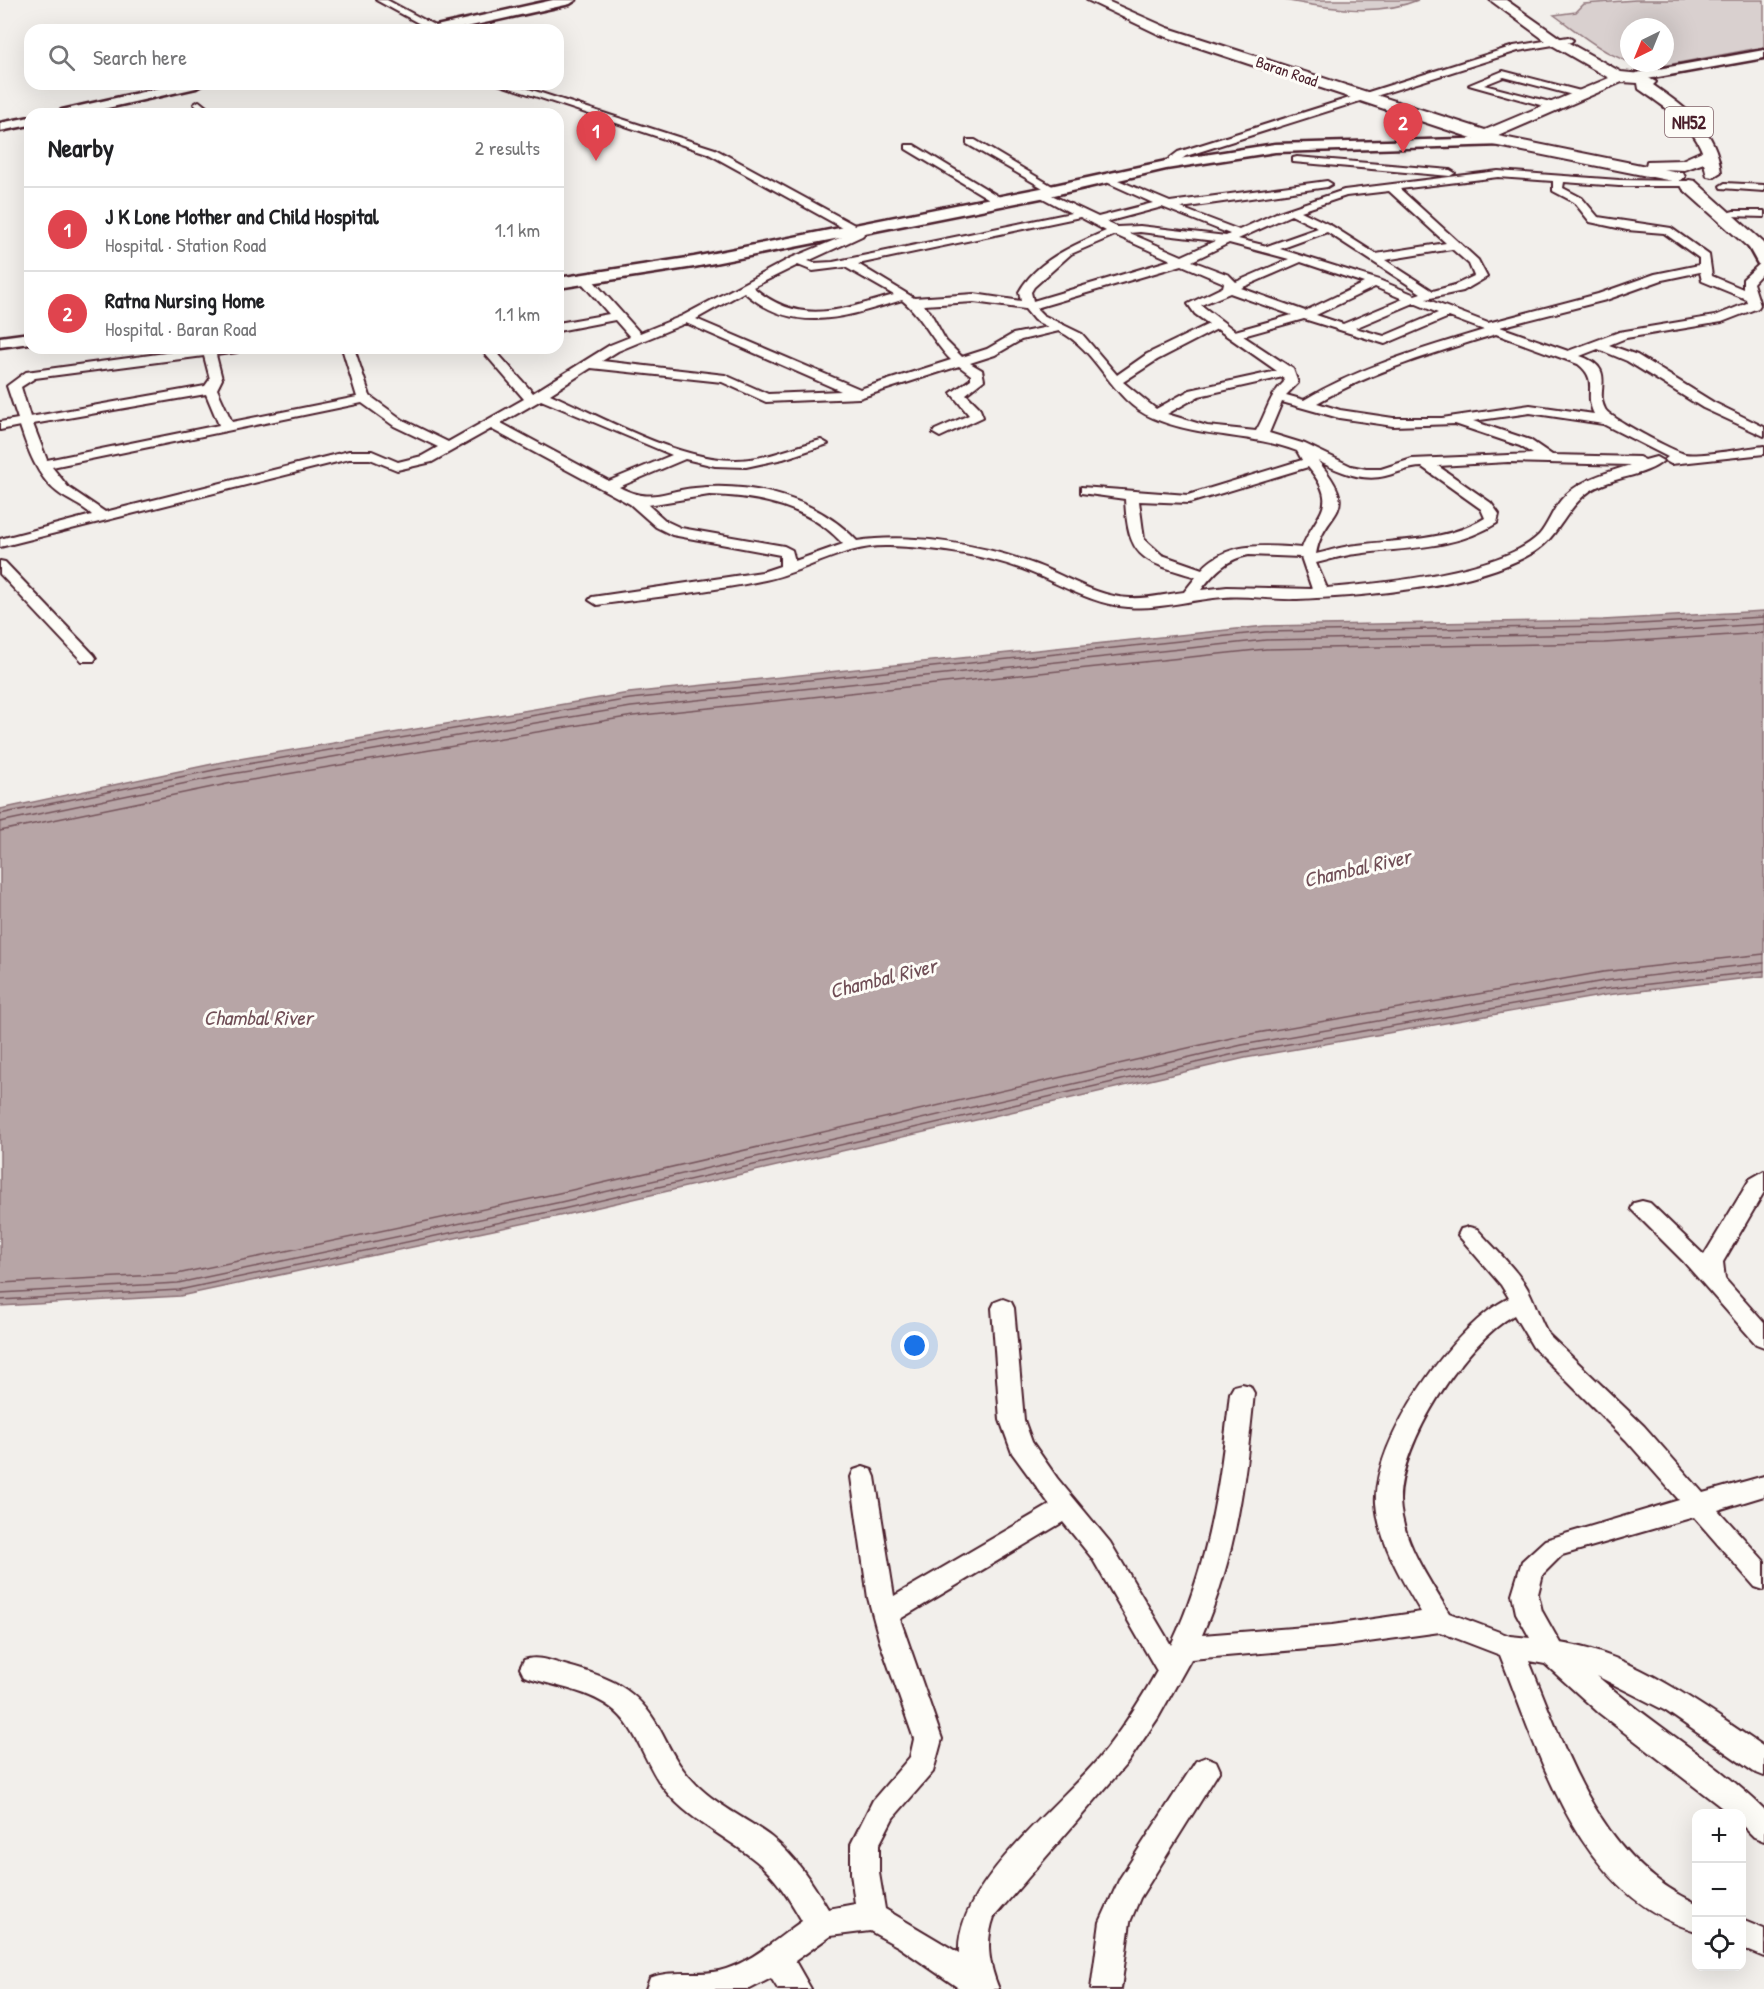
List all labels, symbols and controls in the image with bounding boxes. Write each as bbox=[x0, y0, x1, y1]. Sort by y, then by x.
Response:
north arrow bbox=[1620, 18, 1674, 72]
search box bbox=[24, 24, 564, 90]
icon: search bbox=[45, 41, 78, 74]
text: Search here bbox=[93, 42, 187, 72]
street label: Baran Road bbox=[1253, 50, 1321, 92]
pin: 2 bbox=[1384, 104, 1422, 153]
road number: NH52 bbox=[1665, 107, 1713, 137]
pin: 1 bbox=[576, 112, 616, 161]
text: Nearby bbox=[48, 130, 114, 165]
text: 2 results bbox=[475, 134, 540, 161]
text: J K Lone Mother and Child Hospital bbox=[105, 201, 379, 231]
text: 1 bbox=[64, 216, 71, 243]
text: 1.1 km bbox=[495, 216, 540, 243]
text: Hospital · Station Road bbox=[105, 231, 266, 258]
text: Ratna Nursing Home bbox=[105, 285, 265, 315]
text: 2 bbox=[63, 300, 72, 327]
text: 1.1 km bbox=[495, 300, 540, 327]
text: Hospital · Baran Road bbox=[105, 315, 256, 342]
water label: Chambal River bbox=[1301, 841, 1416, 894]
water label: Chambal River bbox=[826, 950, 942, 1005]
water label: Chambal River bbox=[203, 1003, 316, 1032]
your location bbox=[900, 1331, 929, 1360]
map controls bbox=[1692, 1809, 1746, 1971]
button: + bbox=[1692, 1809, 1746, 1863]
button: − bbox=[1692, 1863, 1746, 1917]
button: locate bbox=[1692, 1917, 1746, 1971]

